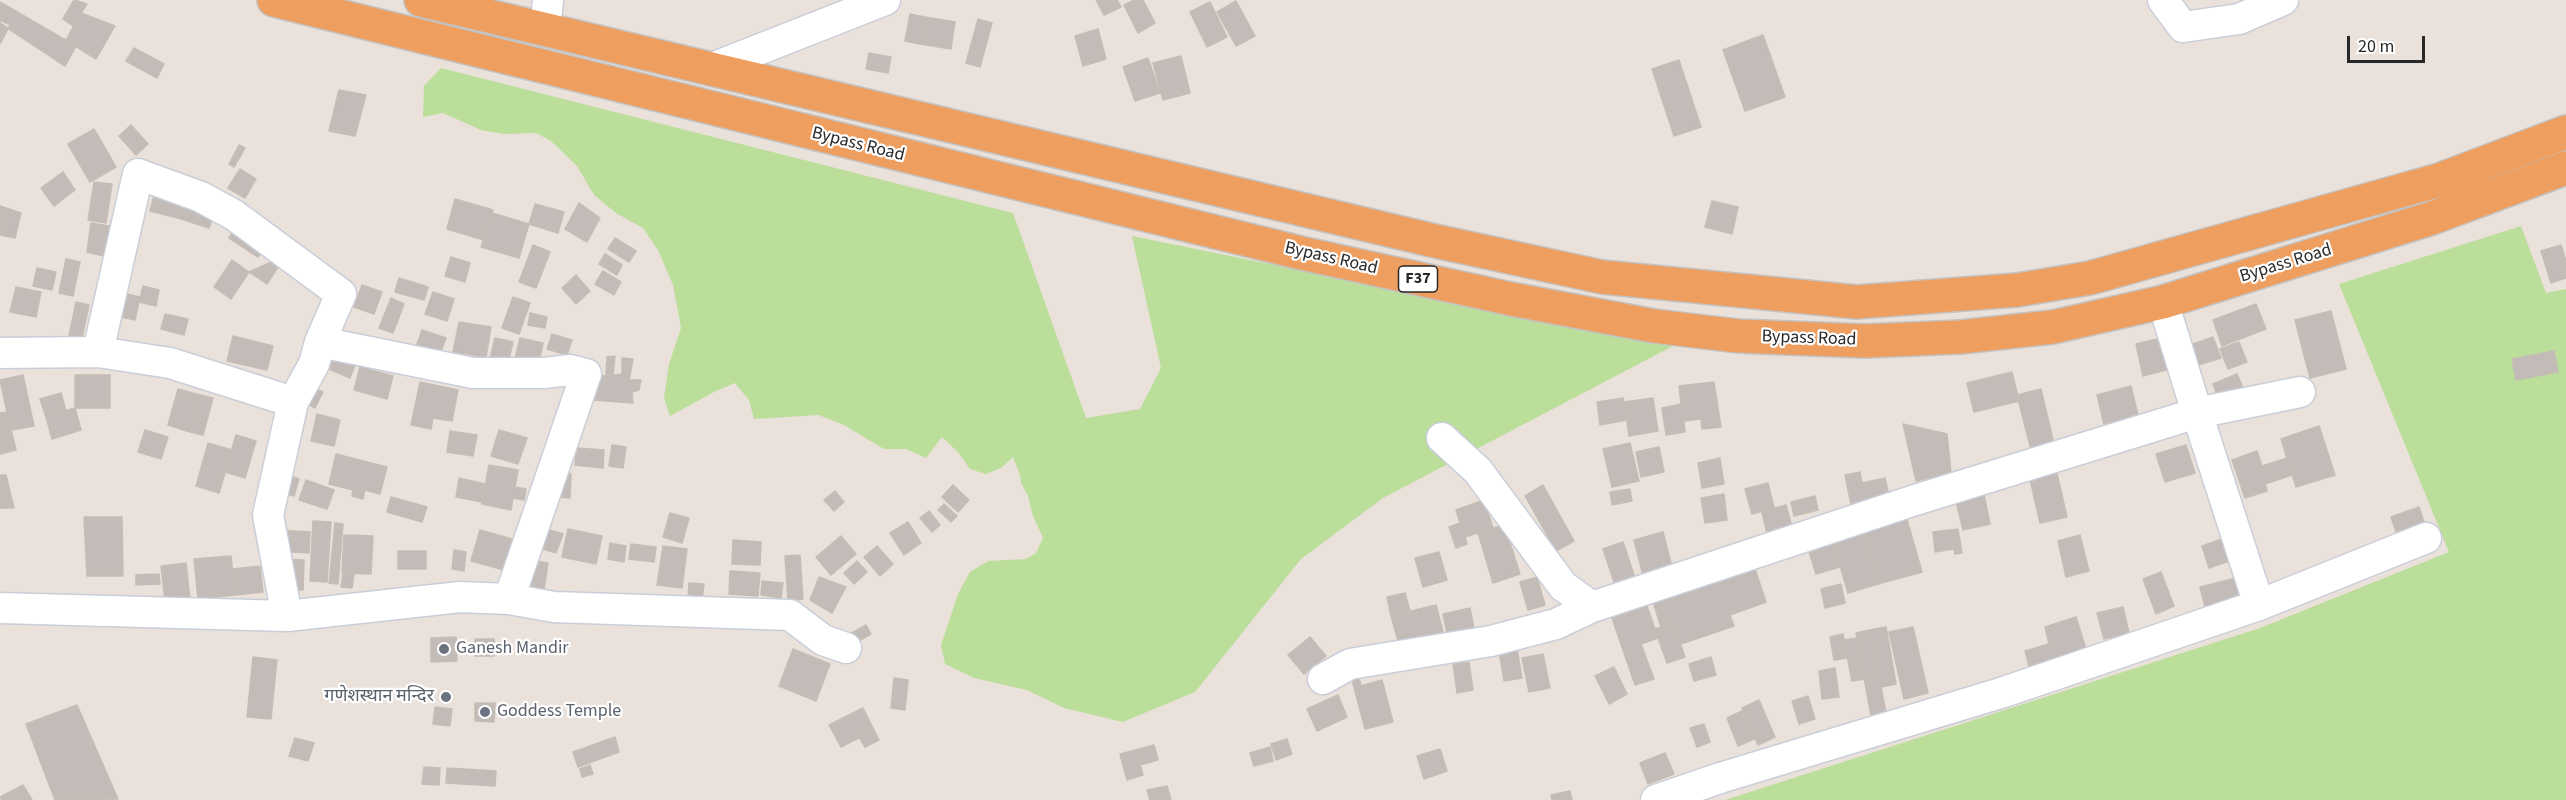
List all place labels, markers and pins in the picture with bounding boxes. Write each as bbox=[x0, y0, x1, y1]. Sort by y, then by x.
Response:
place label: Ganesh Mandir bbox=[456, 638, 569, 660]
marker: Ganesh Mandir bbox=[437, 642, 451, 656]
place label: गणेशस्थान मन्दिर bbox=[324, 686, 434, 708]
marker: गणेशस्थान मन्दिर bbox=[439, 690, 453, 704]
place label: Goddess Temple bbox=[497, 701, 621, 723]
marker: Goddess Temple bbox=[478, 705, 492, 719]

